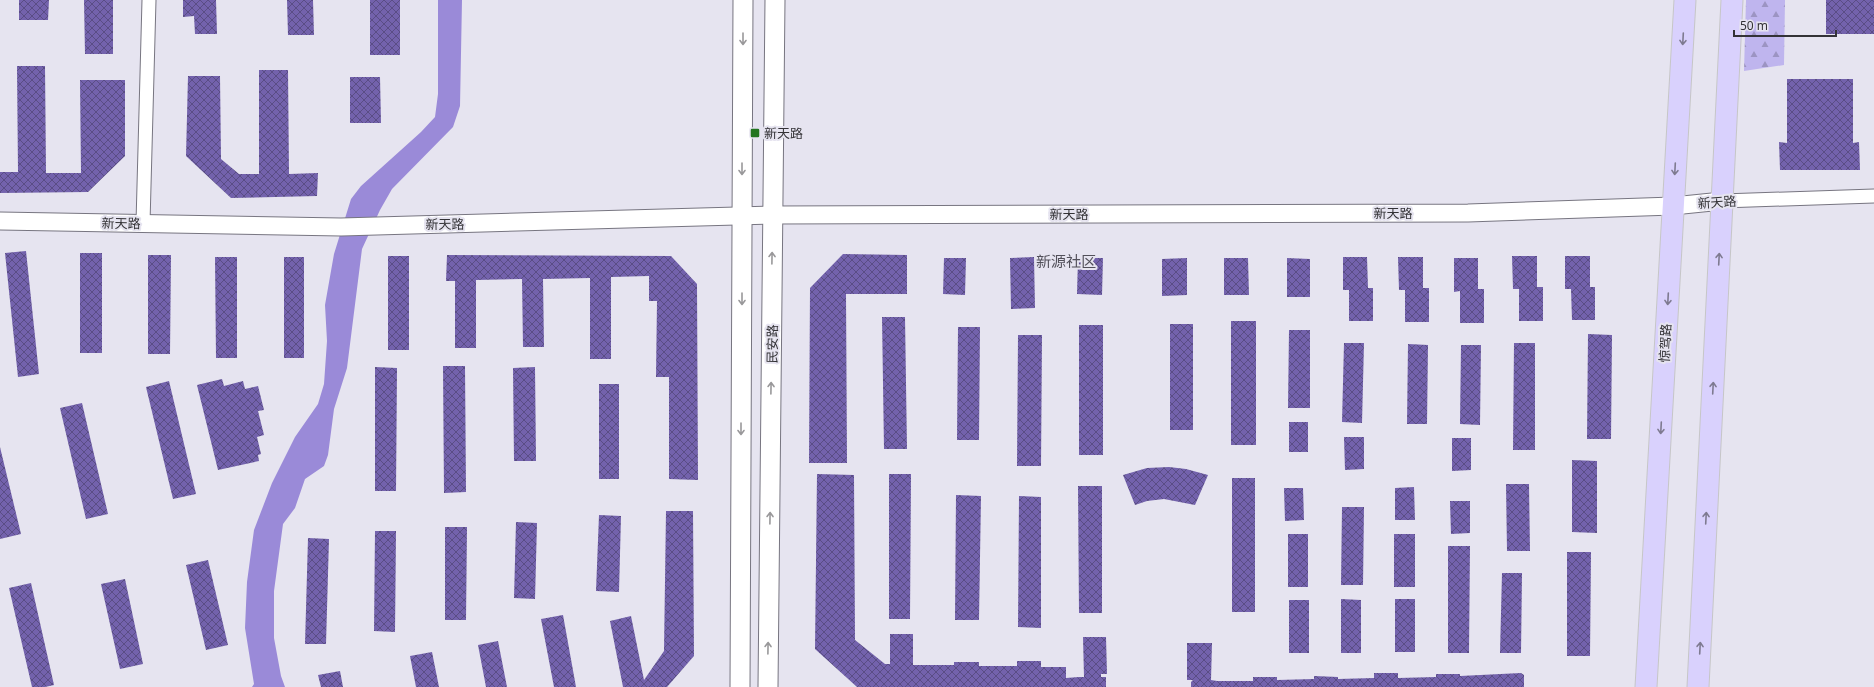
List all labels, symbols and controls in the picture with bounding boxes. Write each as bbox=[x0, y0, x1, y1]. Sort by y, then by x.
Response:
scale bar bbox=[1734, 12, 1836, 38]
text: 50 m bbox=[1740, 17, 1768, 34]
one-way arrow bbox=[739, 32, 747, 45]
one-way arrow bbox=[1679, 32, 1686, 45]
place label: 新天路 bbox=[764, 124, 803, 142]
marker: 新天路 bbox=[749, 127, 761, 139]
one-way arrow bbox=[738, 162, 746, 175]
one-way arrow bbox=[1672, 162, 1679, 175]
street label: 新天路 bbox=[1697, 192, 1737, 212]
street label: 新天路 bbox=[1373, 204, 1413, 222]
street label: 新天路 bbox=[1049, 205, 1089, 223]
street label: 新天路 bbox=[101, 214, 141, 232]
street label: 新天路 bbox=[425, 215, 465, 233]
district label: 新源社区 bbox=[1036, 251, 1096, 271]
one-way arrow bbox=[768, 252, 776, 265]
one-way arrow bbox=[1716, 253, 1723, 266]
one-way arrow bbox=[738, 292, 746, 305]
one-way arrow bbox=[1664, 292, 1672, 305]
street label: 惊驾路 bbox=[1655, 323, 1675, 363]
street label: 民安路 bbox=[763, 324, 781, 364]
one-way arrow bbox=[767, 382, 775, 395]
one-way arrow bbox=[1709, 382, 1717, 395]
one-way arrow bbox=[1657, 421, 1664, 434]
one-way arrow bbox=[737, 422, 745, 435]
one-way arrow bbox=[766, 512, 774, 525]
one-way arrow bbox=[1703, 512, 1710, 525]
one-way arrow bbox=[765, 642, 772, 655]
one-way arrow bbox=[1696, 642, 1704, 655]

